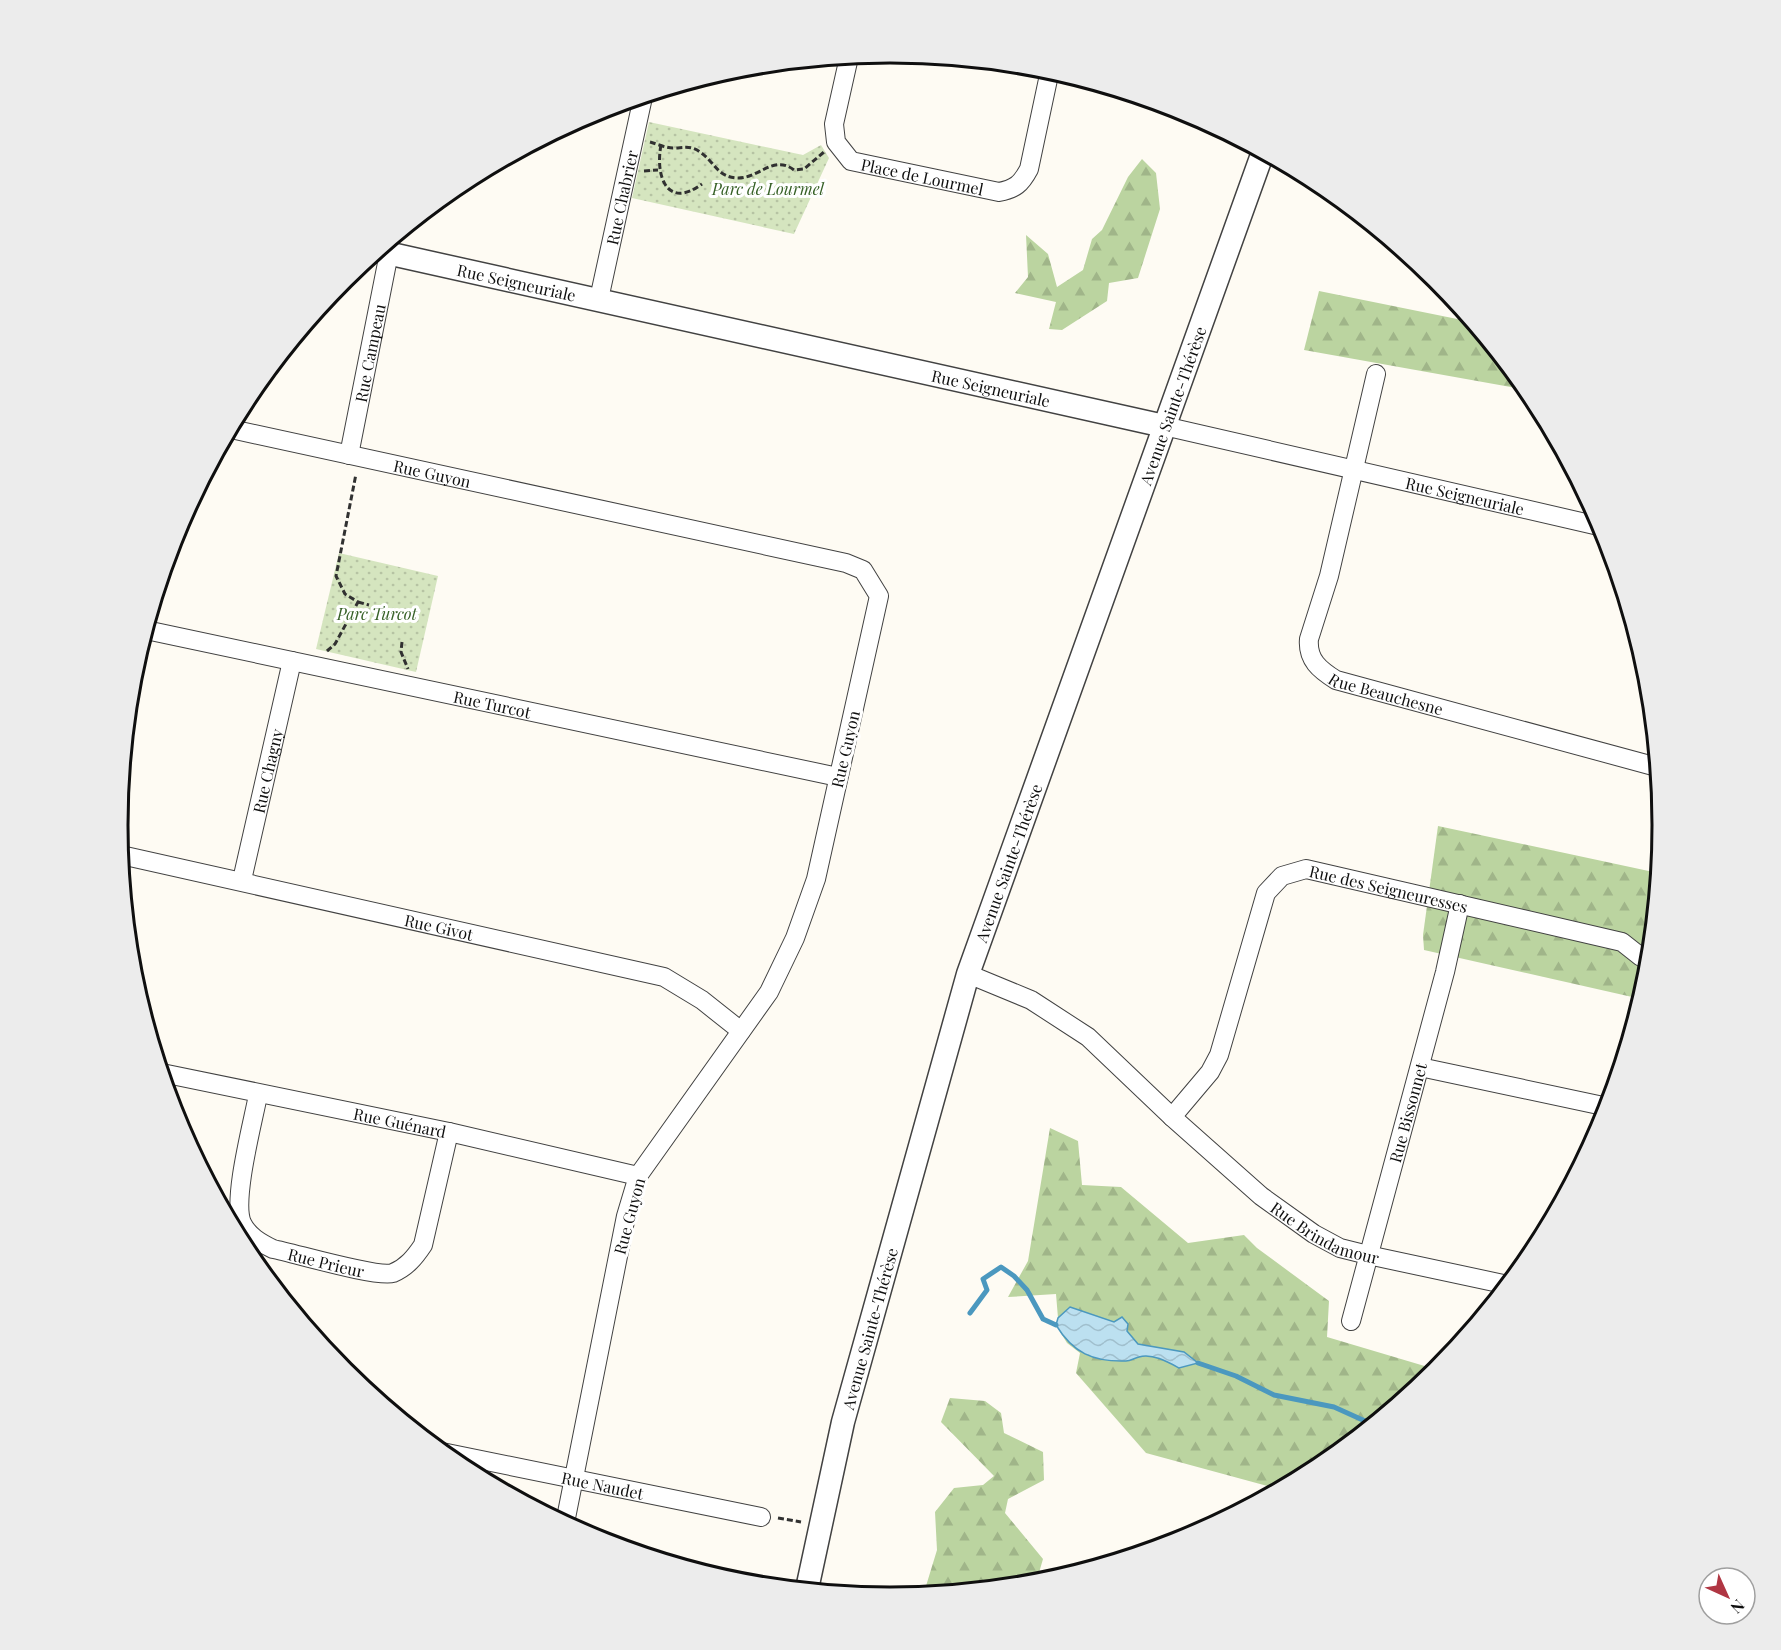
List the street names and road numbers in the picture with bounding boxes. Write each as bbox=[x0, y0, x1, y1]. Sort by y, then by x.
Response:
street label: Rue Chabrier bbox=[601, 148, 642, 247]
street label: Place de Lourmel bbox=[859, 153, 986, 199]
street label: Rue Seigneuriale bbox=[455, 258, 578, 305]
street label: Rue Campeau bbox=[349, 302, 389, 404]
street label: Avenue Sainte-Thérèse bbox=[1134, 323, 1210, 489]
street label: Rue Seigneuriale bbox=[930, 364, 1052, 411]
street label: Rue Guyon bbox=[392, 454, 473, 492]
street label: Rue Seigneuriale bbox=[1404, 471, 1526, 519]
street label: Rue Beauchesne bbox=[1325, 668, 1446, 719]
street label: Rue Turcot bbox=[452, 685, 533, 722]
street label: Rue Guyon bbox=[826, 708, 864, 790]
street label: Rue Chagny bbox=[247, 726, 287, 815]
street label: Avenue Sainte-Thérèse bbox=[969, 781, 1046, 946]
street label: Rue des Seigneuresses bbox=[1308, 860, 1470, 917]
street label: Rue Givot bbox=[403, 909, 476, 944]
street label: Rue Bissonnet bbox=[1384, 1060, 1431, 1165]
street label: Rue Guénard bbox=[352, 1102, 448, 1142]
street label: Rue Guyon bbox=[609, 1175, 649, 1257]
street label: Rue Brindamour bbox=[1267, 1196, 1381, 1268]
street label: Rue Prieur bbox=[286, 1242, 366, 1281]
street label: Avenue Sainte-Thérèse bbox=[836, 1245, 902, 1413]
street label: Rue Naudet bbox=[560, 1466, 646, 1503]

